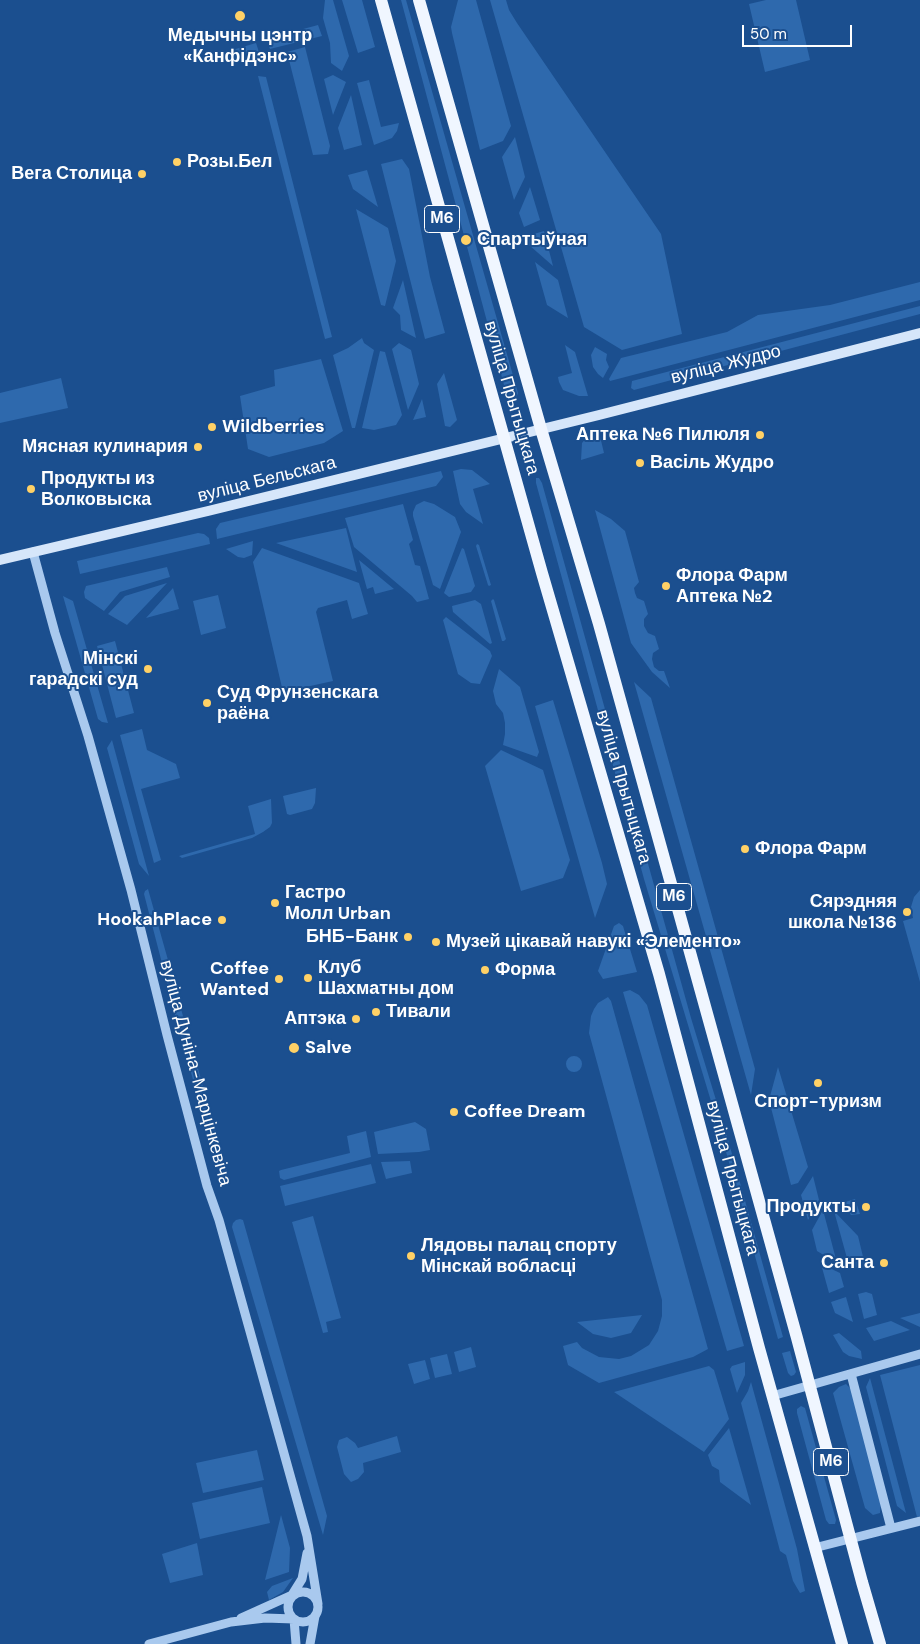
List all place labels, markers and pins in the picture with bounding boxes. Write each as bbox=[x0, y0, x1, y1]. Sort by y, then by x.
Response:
marker: Медычны цэнтр «Канфідэнс» bbox=[233, 9, 247, 23]
place label: Медычны цэнтр «Канфідэнс» bbox=[168, 25, 312, 68]
place label: Розы.Бел bbox=[187, 151, 273, 173]
marker: Розы.Бел bbox=[171, 156, 183, 168]
place label: Вега Столица bbox=[11, 163, 132, 185]
marker: Вега Столица bbox=[136, 168, 148, 180]
place label: Спартыўная bbox=[477, 229, 587, 251]
marker: Спартыўная bbox=[459, 233, 473, 247]
place label: Wildberries bbox=[222, 416, 325, 438]
marker: Wildberries bbox=[206, 421, 218, 433]
place label: Аптека №6 Пилюля bbox=[576, 424, 750, 446]
marker: Аптека №6 Пилюля bbox=[754, 429, 766, 441]
place label: Мясная кулинария bbox=[22, 436, 188, 458]
marker: Мясная кулинария bbox=[192, 441, 204, 453]
place label: Васіль Жудро bbox=[650, 452, 774, 474]
marker: Васіль Жудро bbox=[634, 457, 646, 469]
place label: Продукты из Волковыска bbox=[41, 468, 155, 510]
marker: Продукты из Волковыска bbox=[25, 483, 37, 495]
place label: Флора Фарм Аптека №2 bbox=[676, 565, 788, 608]
marker: Флора Фарм Аптека №2 bbox=[660, 580, 672, 592]
place label: Мінскі гарадскі суд bbox=[29, 648, 138, 691]
marker: Мінскі гарадскі суд bbox=[142, 663, 154, 675]
place label: Суд Фрунзенскага раёна bbox=[217, 682, 378, 724]
marker: Суд Фрунзенскага раёна bbox=[201, 697, 213, 709]
place label: Флора Фарм bbox=[755, 838, 867, 860]
marker: Флора Фарм bbox=[739, 843, 751, 855]
place label: Гастро Молл Urban bbox=[285, 882, 391, 924]
place label: Сярэдняя школа №136 bbox=[788, 891, 897, 934]
marker: Гастро Молл Urban bbox=[269, 897, 281, 909]
marker: Сярэдняя школа №136 bbox=[901, 906, 913, 918]
place label: HookahPlace bbox=[97, 909, 212, 931]
marker: HookahPlace bbox=[216, 914, 228, 926]
place label: БНБ-Банк bbox=[306, 926, 398, 948]
marker: БНБ-Банк bbox=[402, 931, 414, 943]
place label: Музей цікавай навукі «Элементо» bbox=[446, 931, 741, 953]
marker: Музей цікавай навукі «Элементо» bbox=[430, 936, 442, 948]
place label: Клуб Шахматны дом bbox=[318, 957, 454, 1000]
place label: Coffee Wanted bbox=[200, 958, 269, 1001]
place label: Форма bbox=[495, 959, 555, 981]
marker: Форма bbox=[479, 964, 491, 976]
marker: Клуб Шахматны дом bbox=[302, 972, 314, 984]
marker: Coffee Wanted bbox=[273, 973, 285, 985]
place label: Тивали bbox=[386, 1001, 451, 1023]
marker: Тивали bbox=[370, 1006, 382, 1018]
place label: Аптэка bbox=[284, 1008, 346, 1030]
marker: Аптэка bbox=[350, 1013, 362, 1025]
place label: Salve bbox=[305, 1037, 352, 1059]
marker: Salve bbox=[287, 1041, 301, 1055]
marker: Спорт-туризм bbox=[812, 1077, 824, 1089]
place label: Спорт-туризм bbox=[754, 1091, 882, 1113]
place label: Coffee Dream bbox=[464, 1101, 585, 1123]
marker: Coffee Dream bbox=[448, 1106, 460, 1118]
place label: Продукты bbox=[766, 1196, 856, 1218]
marker: Продукты bbox=[860, 1201, 872, 1213]
place label: Лядовы палац спорту Мінскай вобласці bbox=[421, 1235, 617, 1278]
marker: Лядовы палац спорту Мінскай вобласці bbox=[405, 1250, 417, 1262]
place label: Санта bbox=[821, 1252, 874, 1274]
marker: Санта bbox=[878, 1257, 890, 1269]

